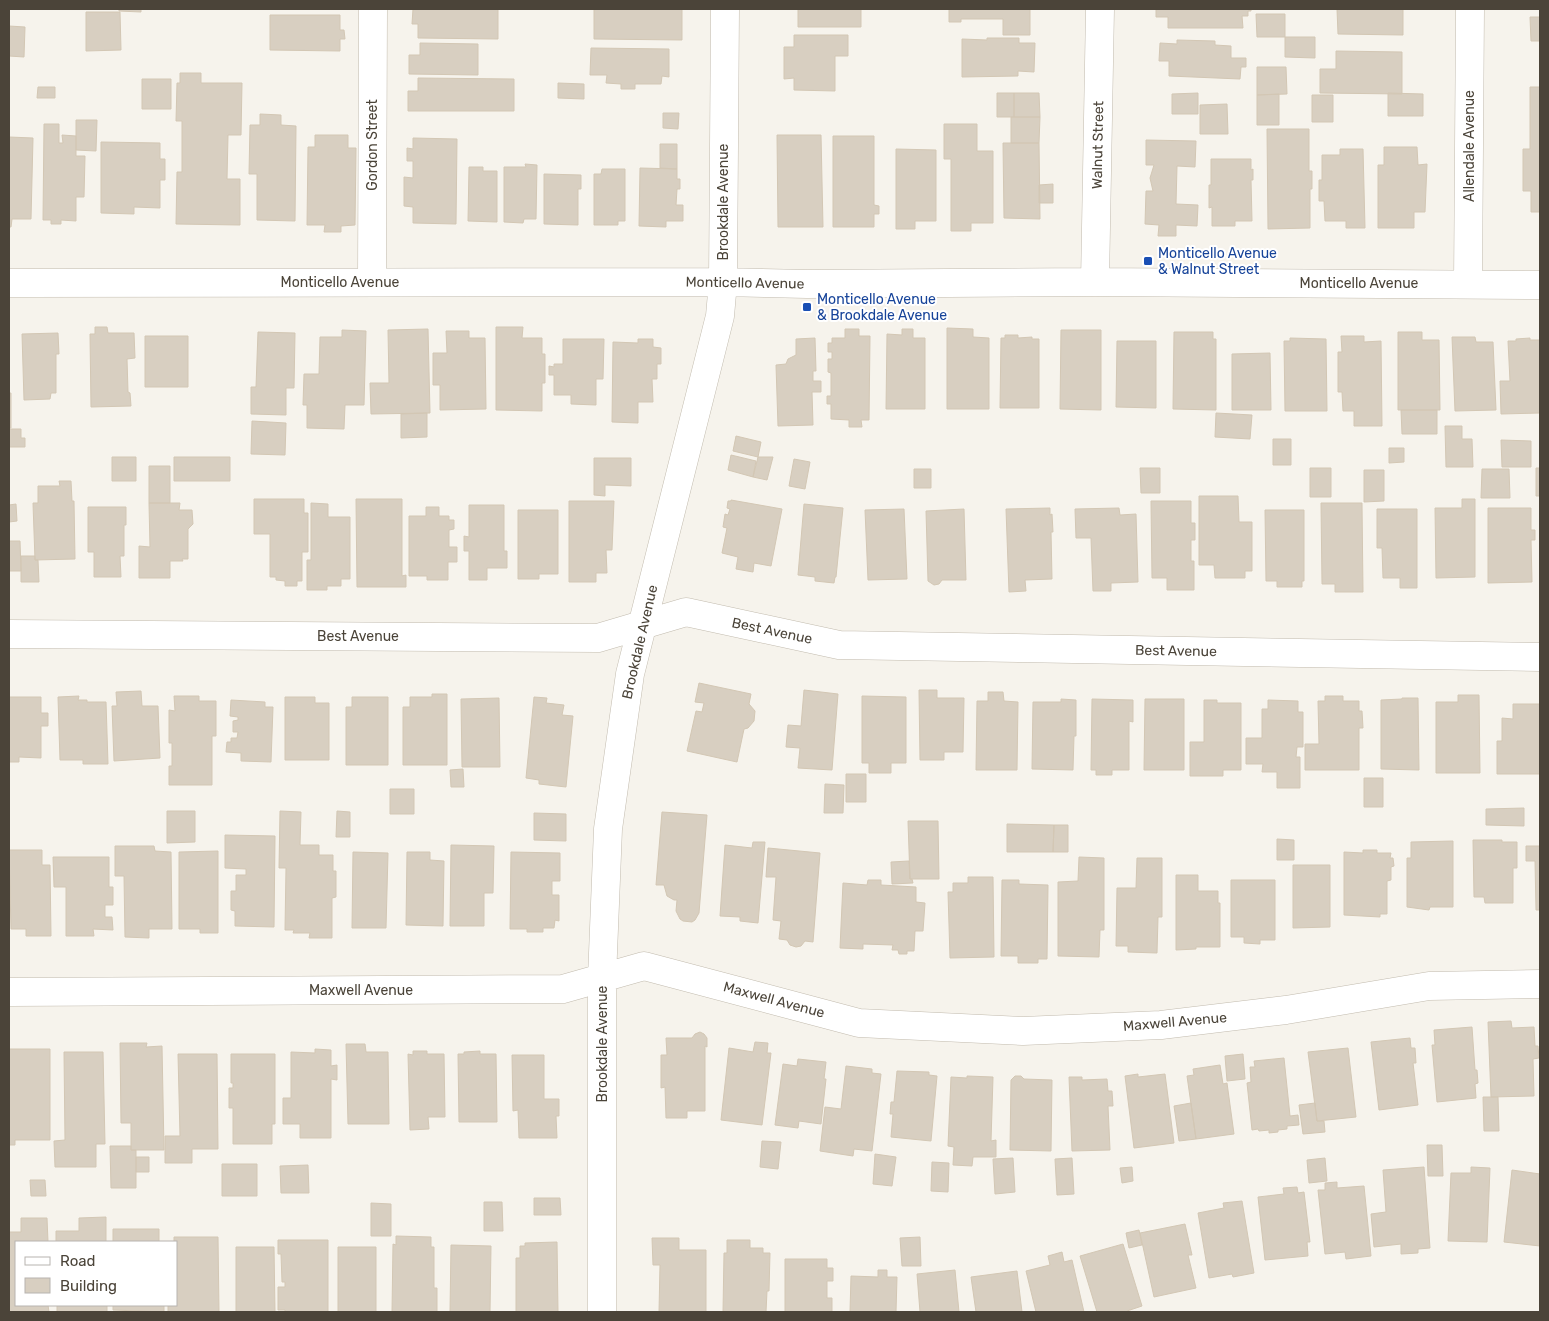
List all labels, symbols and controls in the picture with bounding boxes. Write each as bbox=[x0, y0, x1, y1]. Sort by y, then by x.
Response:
street label: Allendale Avenue bbox=[1461, 90, 1478, 202]
street label: Gordon Street bbox=[364, 99, 381, 191]
street label: Walnut Street bbox=[1089, 100, 1107, 189]
street label: Brookdale Avenue bbox=[715, 143, 732, 260]
place label: Monticello Avenue & Walnut Street bbox=[1158, 245, 1277, 278]
marker: Monticello Avenue & Walnut Street bbox=[1142, 255, 1154, 267]
street label: Monticello Avenue bbox=[685, 273, 805, 293]
street label: Monticello Avenue bbox=[281, 274, 400, 291]
street label: Monticello Avenue bbox=[1300, 275, 1419, 292]
place label: Monticello Avenue & Brookdale Avenue bbox=[817, 291, 947, 324]
marker: Monticello Avenue & Brookdale Avenue bbox=[801, 301, 813, 313]
street label: Brookdale Avenue bbox=[619, 583, 661, 701]
street label: Best Avenue bbox=[730, 614, 814, 648]
street label: Best Avenue bbox=[317, 628, 399, 645]
street label: Best Avenue bbox=[1135, 642, 1217, 660]
street label: Maxwell Avenue bbox=[721, 978, 827, 1022]
street label: Maxwell Avenue bbox=[309, 982, 413, 999]
street label: Brookdale Avenue bbox=[594, 985, 611, 1102]
street label: Maxwell Avenue bbox=[1122, 1009, 1228, 1035]
legend bbox=[15, 1241, 178, 1306]
text: Road bbox=[60, 1252, 96, 1270]
text: Building bbox=[60, 1277, 117, 1295]

